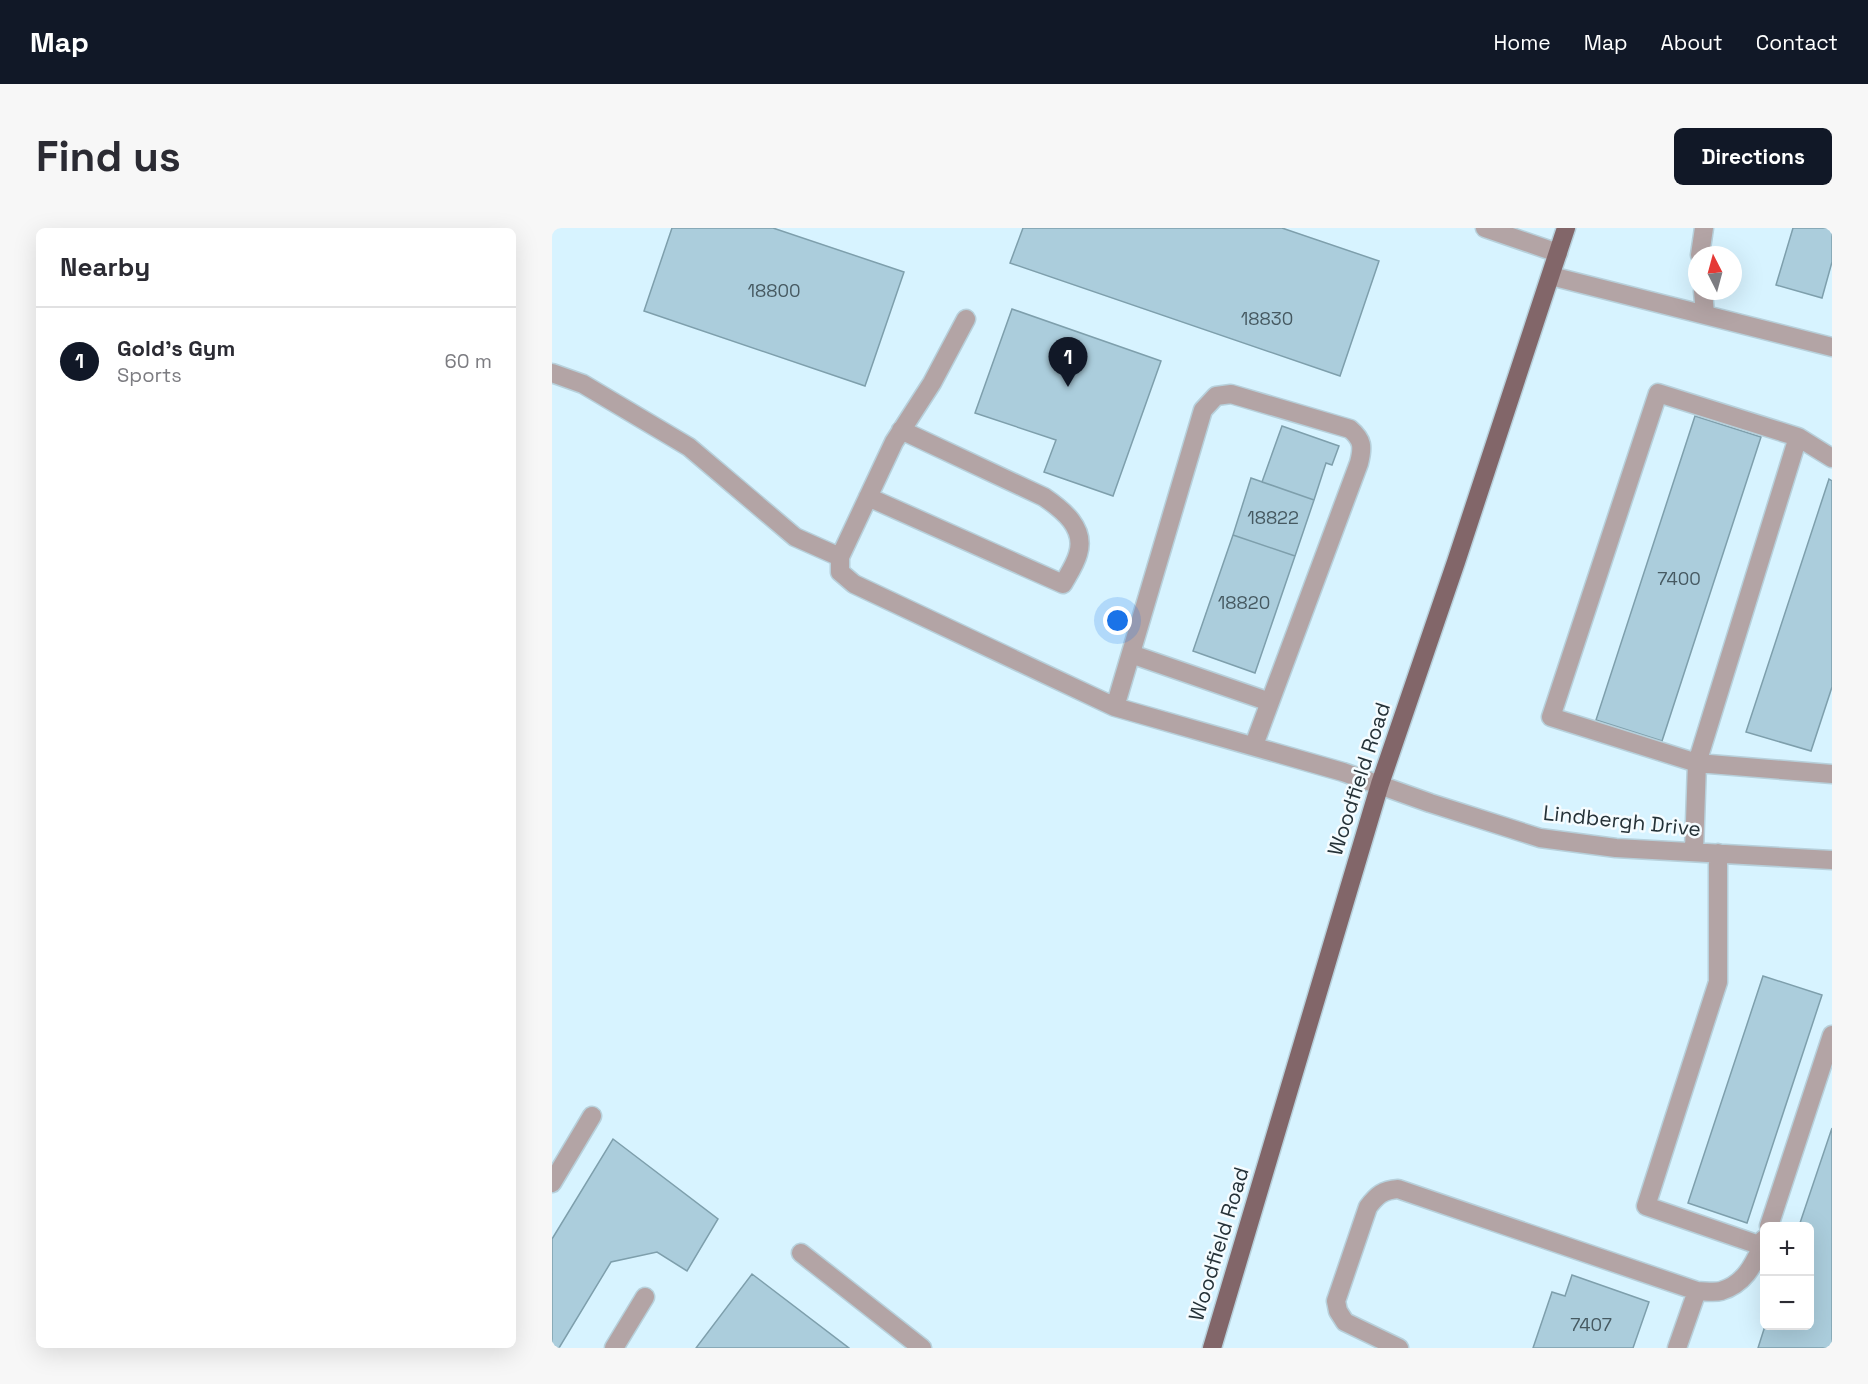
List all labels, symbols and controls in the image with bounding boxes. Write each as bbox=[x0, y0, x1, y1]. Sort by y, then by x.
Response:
text: Map bbox=[30, 24, 89, 60]
text: Home bbox=[1493, 29, 1551, 56]
text: Map bbox=[1584, 29, 1628, 56]
text: About bbox=[1661, 29, 1723, 56]
text: Contact bbox=[1756, 29, 1838, 56]
button: Directions bbox=[1674, 128, 1832, 185]
text: Find us bbox=[36, 130, 181, 183]
north arrow bbox=[1688, 246, 1742, 300]
text: Nearby bbox=[60, 250, 150, 284]
house number: 18800 bbox=[747, 279, 801, 302]
house number: 18830 bbox=[1241, 307, 1293, 330]
text: Gold's Gym bbox=[117, 334, 235, 362]
pin: 1 bbox=[1048, 338, 1088, 387]
text: 1 bbox=[75, 348, 84, 374]
text: 60 m bbox=[445, 348, 492, 374]
text: Sports bbox=[117, 362, 182, 388]
house number: 18822 bbox=[1247, 506, 1299, 529]
house number: 7400 bbox=[1657, 567, 1701, 590]
house number: 18820 bbox=[1218, 591, 1270, 614]
your location bbox=[1103, 606, 1132, 635]
street label: Woodfield Road bbox=[1321, 699, 1396, 859]
street label: Lindbergh Drive bbox=[1542, 799, 1702, 842]
street label: Woodfield Road bbox=[1182, 1164, 1255, 1324]
map controls bbox=[1760, 1222, 1814, 1330]
button: + bbox=[1760, 1222, 1814, 1276]
button: − bbox=[1760, 1276, 1814, 1330]
house number: 7407 bbox=[1570, 1313, 1612, 1336]

